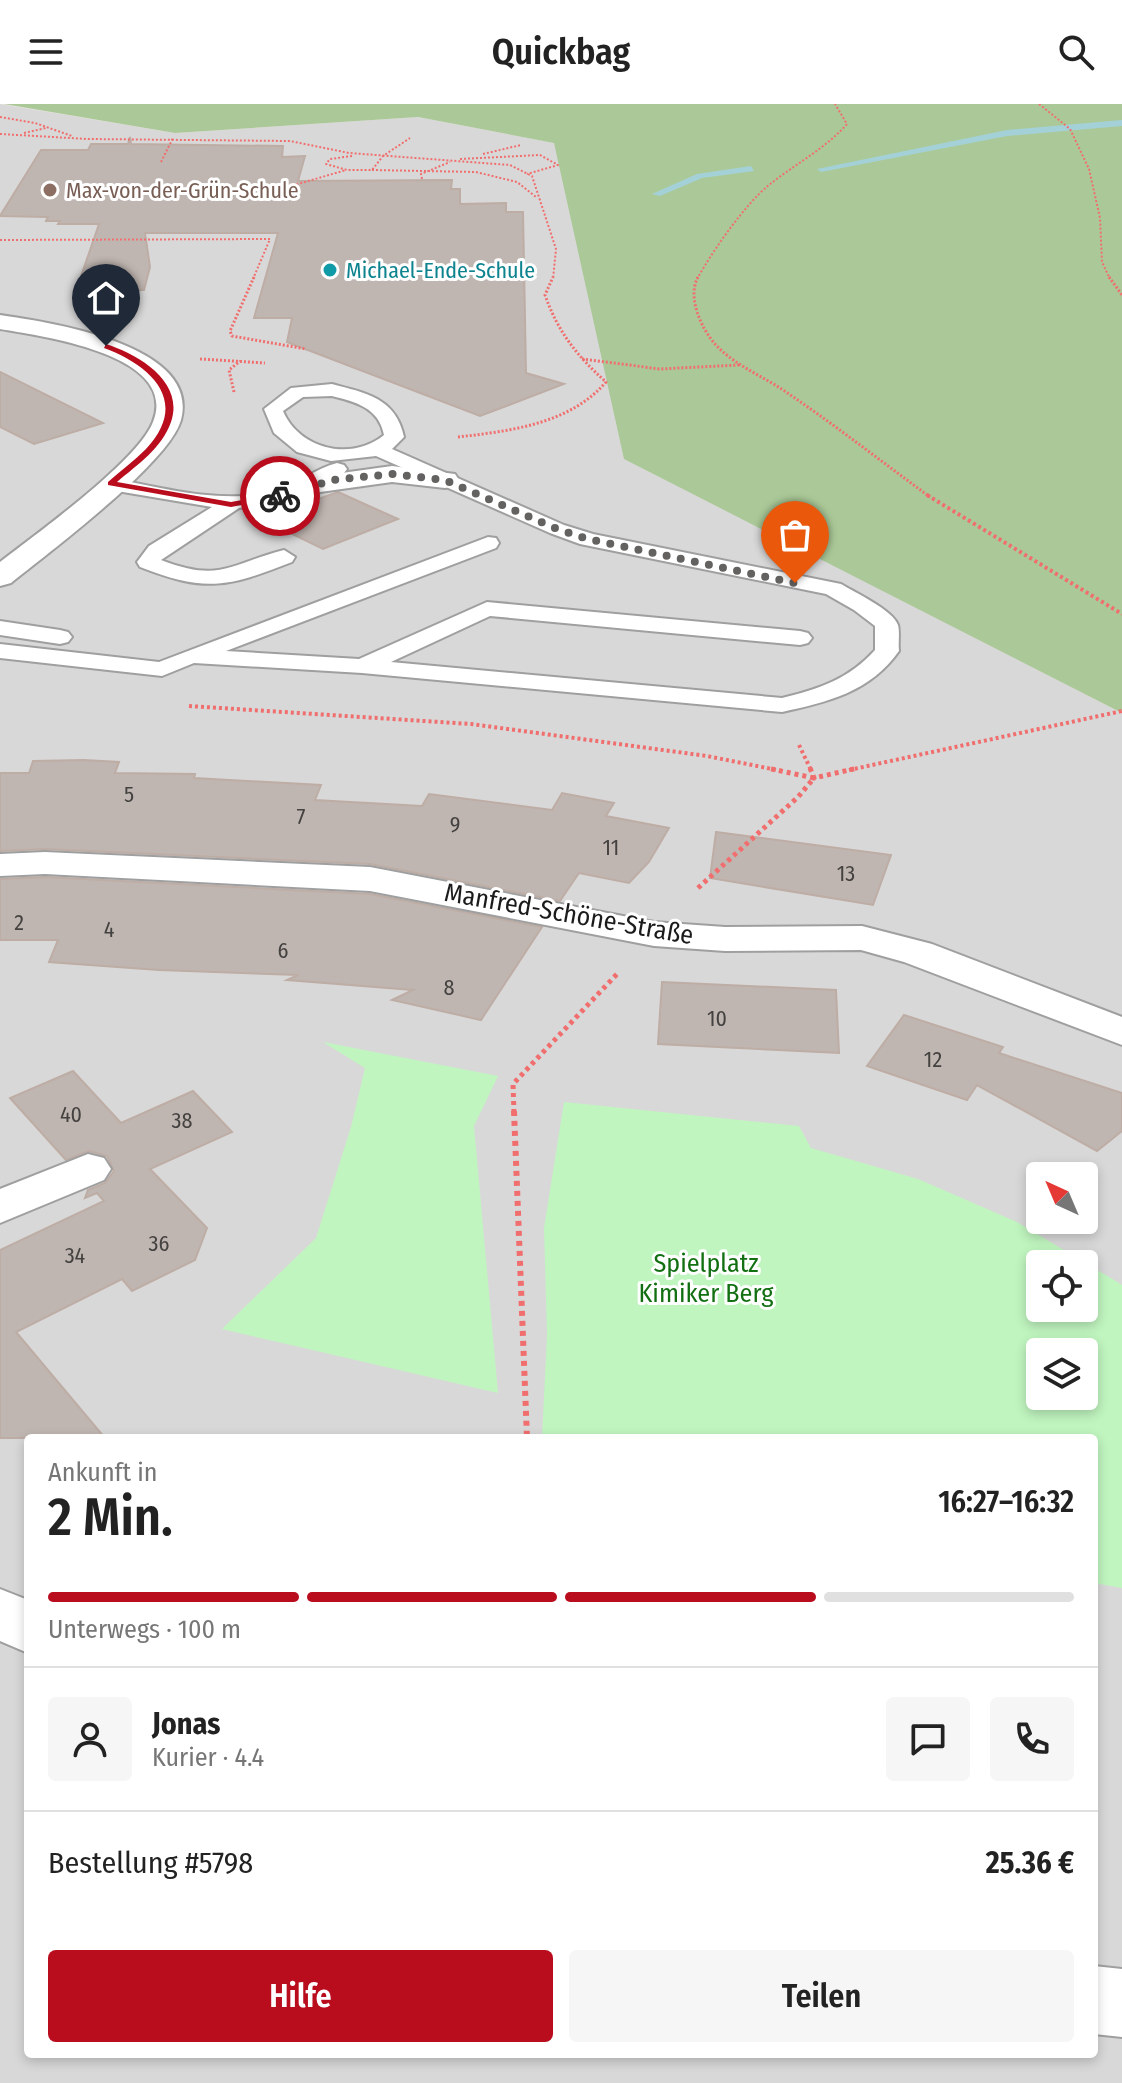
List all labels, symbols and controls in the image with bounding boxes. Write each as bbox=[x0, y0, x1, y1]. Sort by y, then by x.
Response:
icon: menu bbox=[24, 30, 68, 74]
text: Quickbag bbox=[492, 30, 630, 74]
icon: search bbox=[1054, 30, 1098, 74]
place label: Max-von-der-Grün-Schule bbox=[66, 177, 299, 204]
marker: Max-von-der-Grün-Schule bbox=[41, 181, 59, 199]
place label: Michael-Ende-Schule bbox=[346, 257, 535, 284]
marker: Michael-Ende-Schule bbox=[321, 261, 339, 279]
pin bbox=[72, 264, 140, 346]
icon: home bbox=[84, 276, 128, 320]
courier bbox=[240, 456, 320, 536]
icon: bike bbox=[258, 474, 302, 518]
pin bbox=[761, 501, 829, 583]
icon: bag bbox=[773, 513, 817, 557]
house number: 5 bbox=[124, 781, 134, 808]
house number: 7 bbox=[297, 803, 306, 830]
house number: 9 bbox=[450, 811, 460, 838]
house number: 11 bbox=[603, 834, 619, 861]
house number: 13 bbox=[837, 860, 855, 887]
street label: Manfred-Schöne-Straße bbox=[442, 877, 696, 951]
house number: 2 bbox=[14, 909, 24, 936]
house number: 4 bbox=[104, 916, 115, 943]
house number: 6 bbox=[278, 937, 289, 964]
house number: 8 bbox=[443, 974, 455, 1001]
house number: 10 bbox=[707, 1005, 727, 1032]
house number: 12 bbox=[924, 1046, 942, 1073]
house number: 40 bbox=[60, 1101, 82, 1128]
house number: 38 bbox=[172, 1107, 192, 1134]
north arrow bbox=[1026, 1162, 1098, 1234]
map controls bbox=[1026, 1162, 1098, 1410]
house number: 36 bbox=[149, 1230, 170, 1257]
house number: 34 bbox=[65, 1242, 86, 1269]
park label: Spielplatz Kimiker Berg bbox=[639, 1248, 774, 1309]
button: locate bbox=[1026, 1250, 1098, 1322]
button: layers bbox=[1026, 1338, 1098, 1410]
text: Ankunft in bbox=[48, 1457, 157, 1488]
text: 16:27–16:32 bbox=[938, 1484, 1074, 1520]
text: 2 Min. bbox=[48, 1486, 173, 1549]
text: Unterwegs · 100 m bbox=[48, 1614, 241, 1645]
button: person bbox=[48, 1697, 132, 1781]
button: chat bbox=[886, 1697, 970, 1781]
button: phone bbox=[990, 1697, 1074, 1781]
text: Jonas bbox=[152, 1706, 220, 1742]
text: Kurier · 4.4 bbox=[152, 1742, 264, 1773]
text: Bestellung #5798 bbox=[48, 1845, 253, 1881]
text: 25.36 € bbox=[986, 1845, 1074, 1881]
button: Hilfe bbox=[48, 1950, 553, 2042]
button: Teilen bbox=[569, 1950, 1074, 2042]

